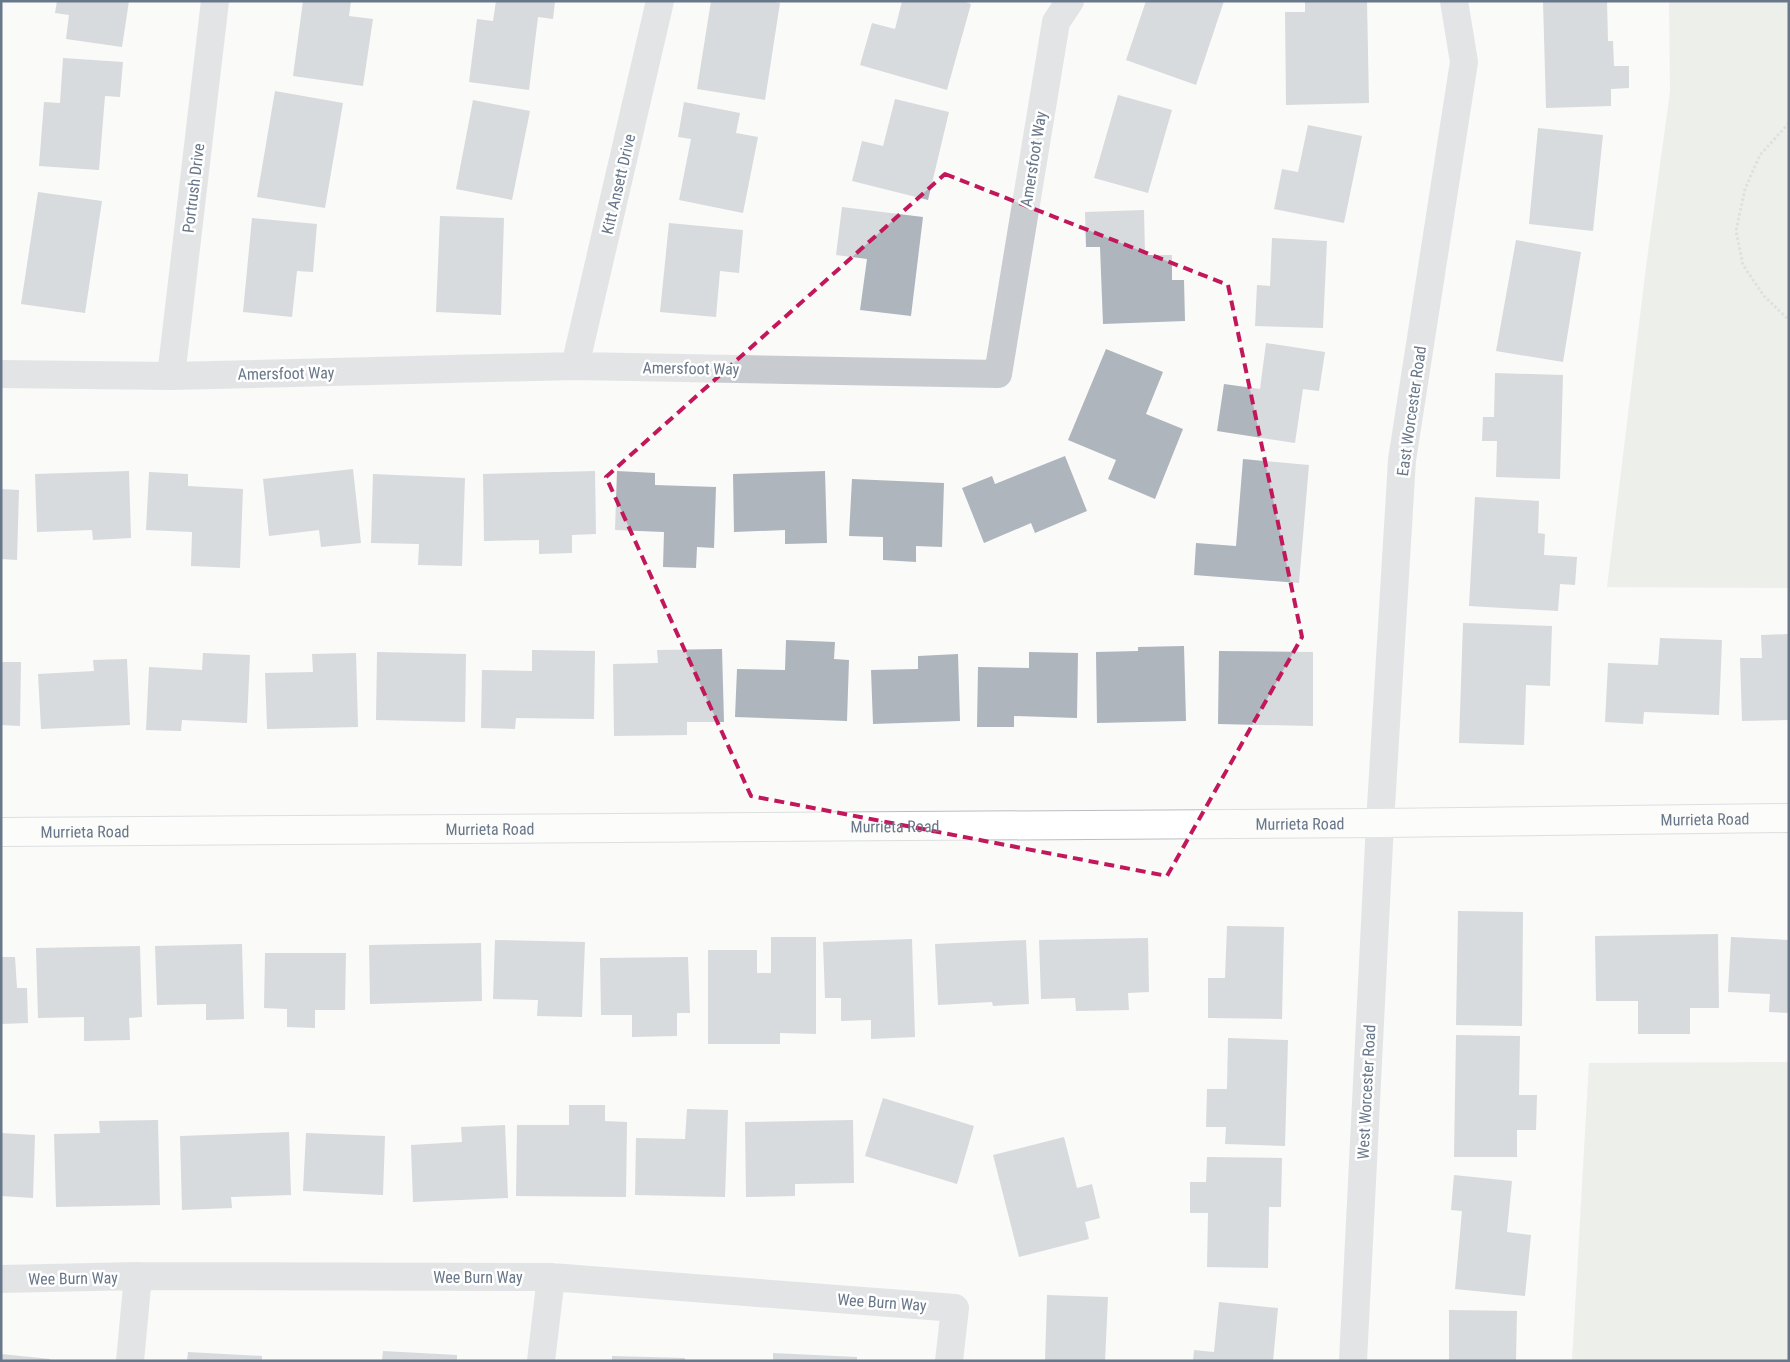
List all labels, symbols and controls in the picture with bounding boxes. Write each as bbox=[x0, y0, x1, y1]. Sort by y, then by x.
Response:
street label: Amersfoot Way bbox=[1017, 110, 1050, 208]
street label: Kitt Ansett Drive bbox=[598, 132, 639, 236]
street label: Portrush Drive bbox=[179, 142, 208, 234]
street label: East Worcester Road bbox=[1393, 345, 1430, 477]
street label: Amersfoot Way bbox=[643, 358, 740, 379]
street label: Amersfoot Way bbox=[238, 363, 335, 384]
street label: Murrieta Road bbox=[1660, 809, 1750, 830]
street label: Murrieta Road bbox=[1255, 814, 1345, 834]
street label: Murrieta Road bbox=[850, 817, 940, 836]
street label: Murrieta Road bbox=[445, 820, 535, 839]
street label: Murrieta Road bbox=[40, 822, 130, 842]
street label: West Worcester Road bbox=[1353, 1024, 1380, 1160]
street label: Wee Burn Way bbox=[28, 1268, 118, 1289]
street label: Wee Burn Way bbox=[433, 1268, 523, 1287]
street label: Wee Burn Way bbox=[837, 1290, 928, 1315]

